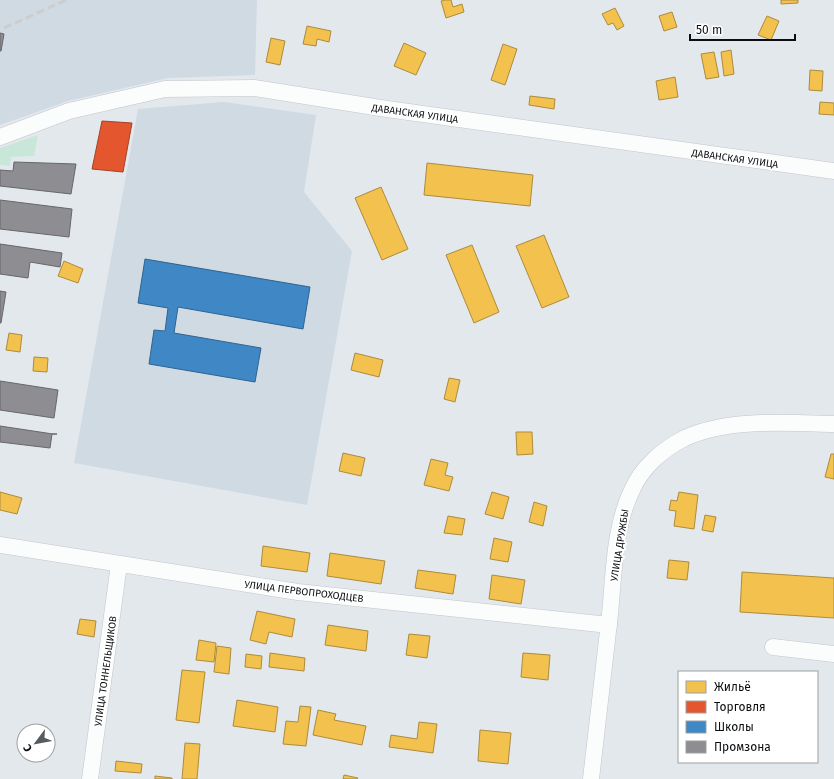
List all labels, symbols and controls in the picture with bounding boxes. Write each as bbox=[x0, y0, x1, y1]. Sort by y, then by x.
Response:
scale bar bbox=[690, 16, 795, 42]
text: 50 m bbox=[696, 23, 722, 37]
street label: ДАВАНСКАЯ УЛИЦА bbox=[370, 102, 459, 126]
street label: ДАВАНСКАЯ УЛИЦА bbox=[690, 147, 779, 171]
street label: УЛИЦА ДРУЖБЫ bbox=[608, 508, 632, 582]
street label: УЛИЦА ПЕРВОПРОХОДЦЕВ bbox=[244, 579, 364, 605]
street label: УЛИЦА ТОННЕЛЬЩИКОВ bbox=[92, 615, 120, 727]
legend bbox=[678, 671, 818, 763]
text: Жильё bbox=[714, 680, 751, 694]
text: Торговля bbox=[714, 700, 766, 714]
text: Школы bbox=[714, 720, 754, 734]
north arrow bbox=[16, 723, 56, 763]
text: Промзона bbox=[714, 740, 771, 754]
text: С bbox=[20, 741, 35, 754]

